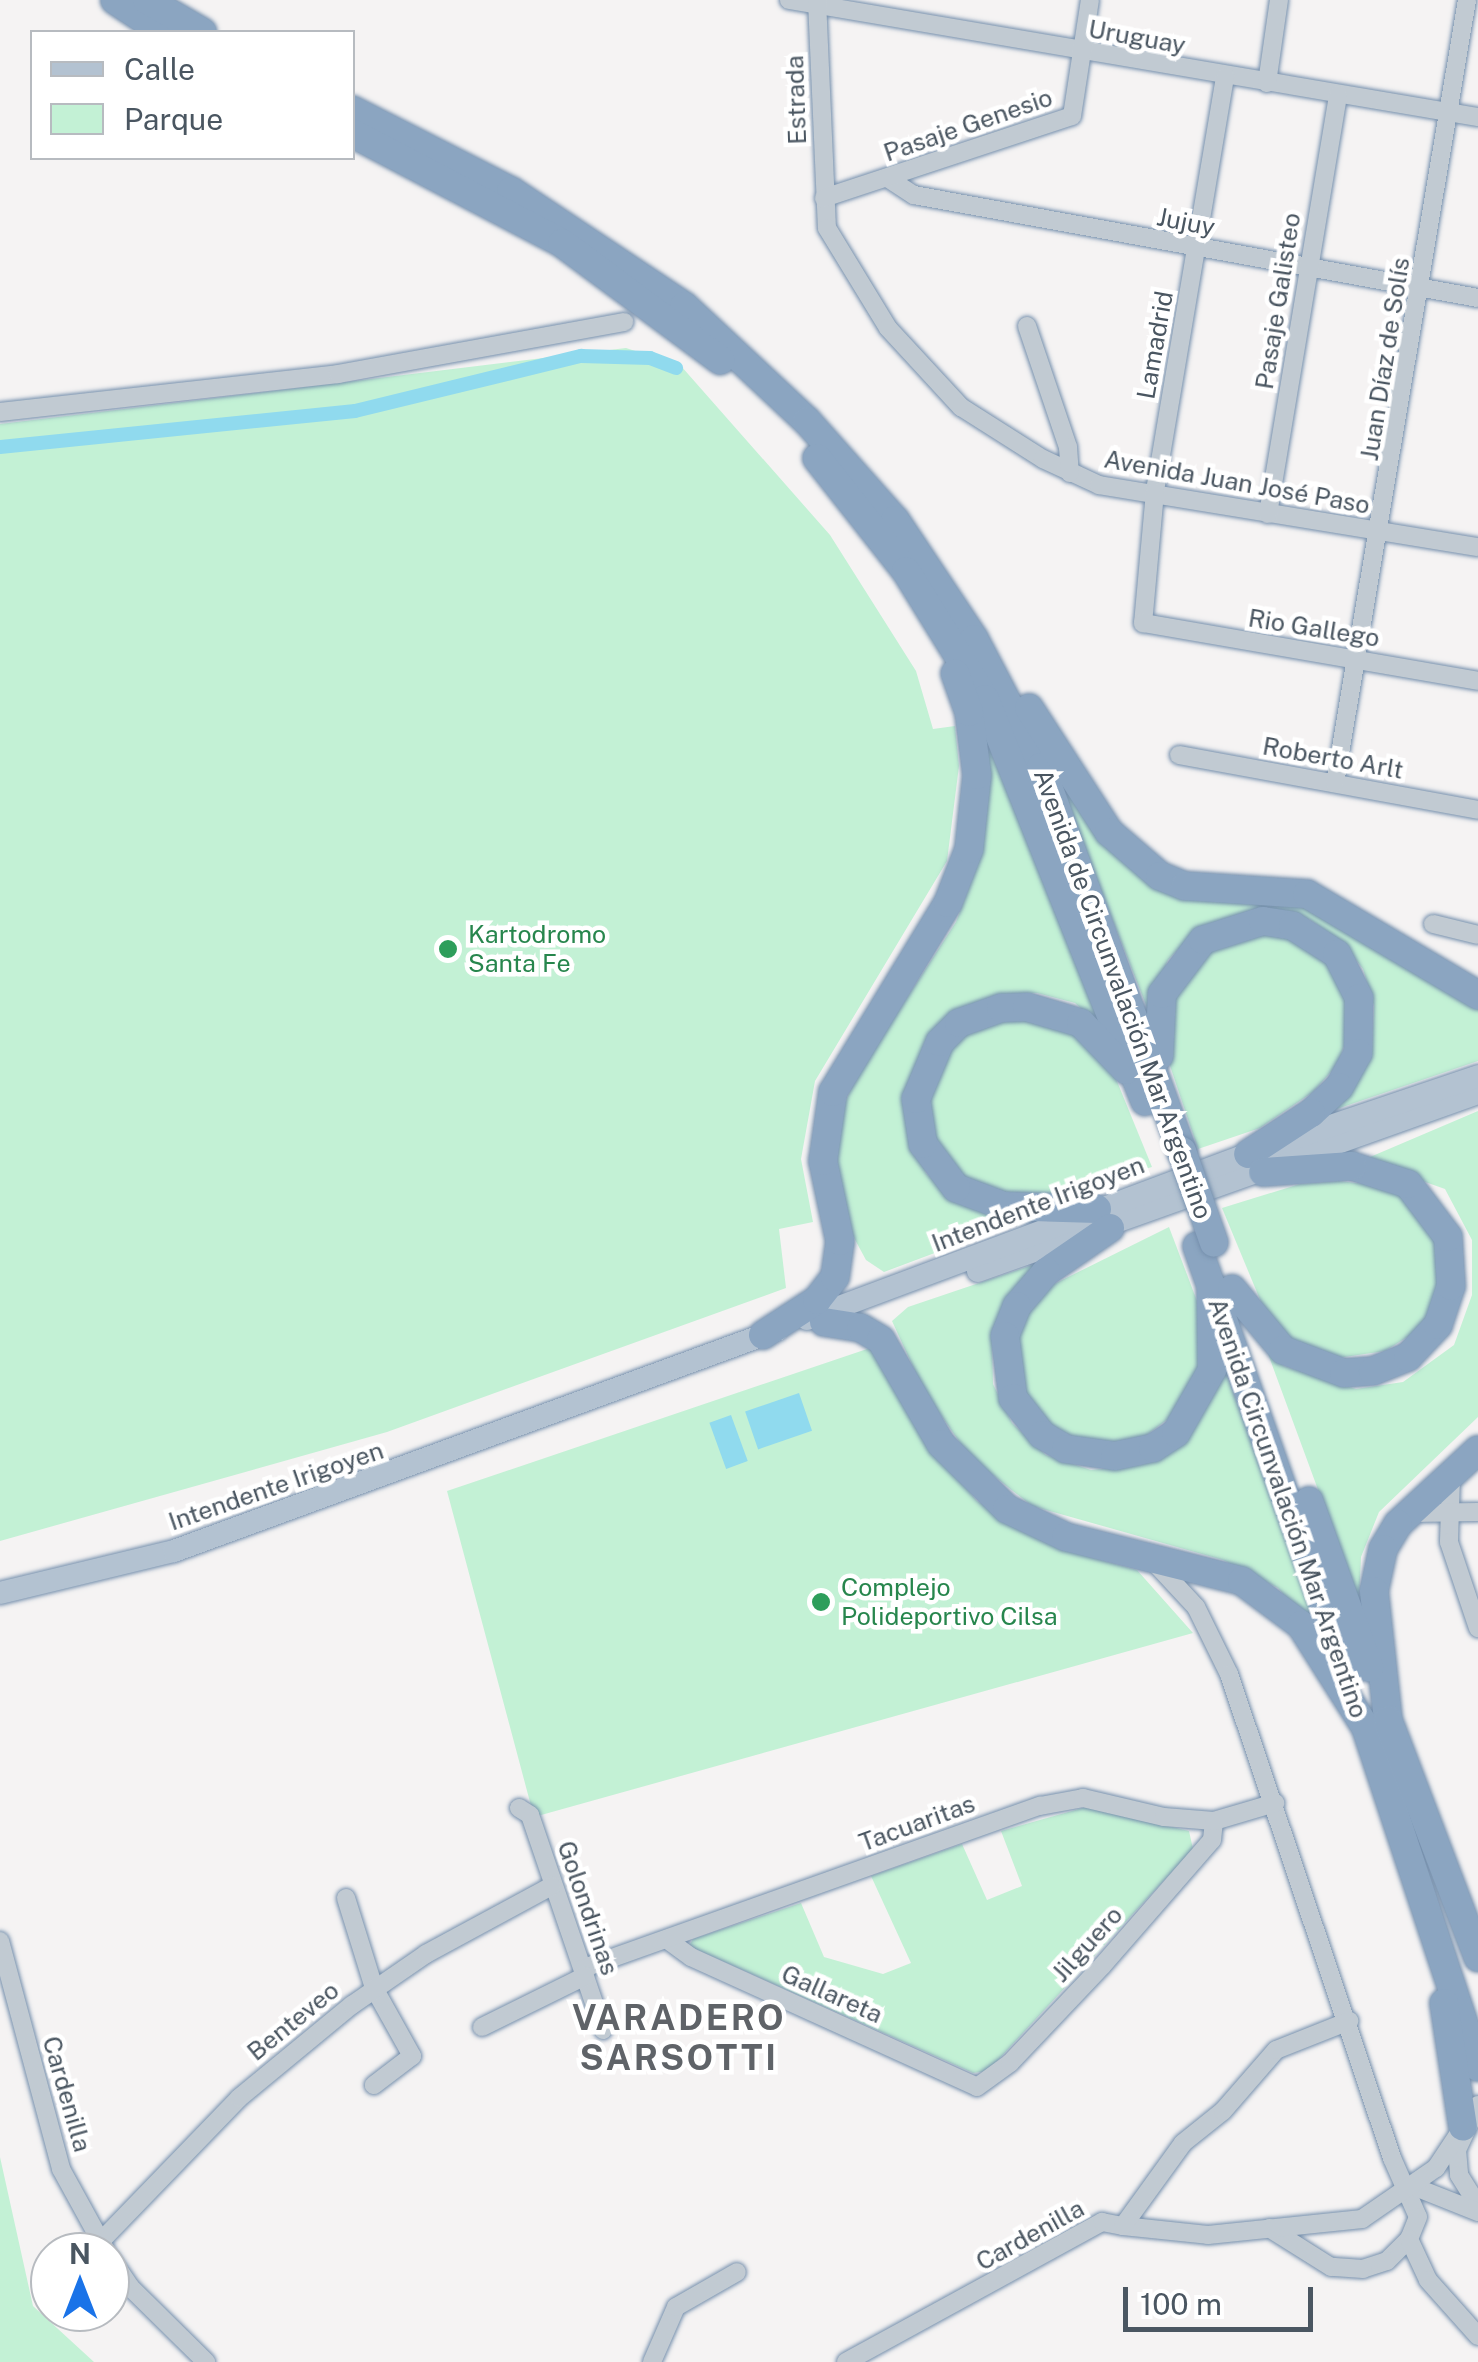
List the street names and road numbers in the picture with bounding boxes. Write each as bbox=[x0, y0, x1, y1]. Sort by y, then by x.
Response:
street label: Uruguay bbox=[1086, 14, 1188, 60]
street label: Estrada bbox=[779, 55, 813, 145]
street label: Pasaje Genesio bbox=[880, 82, 1056, 168]
street label: Jujuy bbox=[1154, 202, 1218, 242]
street label: Pasaje Galisteo bbox=[1249, 210, 1307, 392]
street label: Juan Díaz de Solís bbox=[1354, 255, 1416, 463]
street label: Lamadrid bbox=[1131, 289, 1179, 401]
street label: Avenida Juan José Paso bbox=[1102, 444, 1372, 520]
street label: Rio Gallego bbox=[1246, 603, 1382, 653]
street label: Roberto Arlt bbox=[1260, 731, 1406, 785]
street label: Avenida de Circunvalación Mar Argentino bbox=[1027, 765, 1219, 1223]
street label: Intendente Irigoyen bbox=[927, 1150, 1149, 1258]
street label: Avenida Circunvalación Mar Argentino bbox=[1202, 1294, 1374, 1722]
street label: Intendente Irigoyen bbox=[165, 1435, 387, 1537]
street label: Tacuaritas bbox=[855, 1788, 979, 1858]
street label: Golondrinas bbox=[551, 1837, 625, 1979]
street label: Jilguero bbox=[1045, 1900, 1129, 1988]
street label: Gallareta bbox=[777, 1958, 887, 2030]
street label: Benteveo bbox=[241, 1975, 345, 2067]
street label: Cardenilla bbox=[36, 2033, 98, 2155]
street label: Cardenilla bbox=[971, 2193, 1089, 2277]

